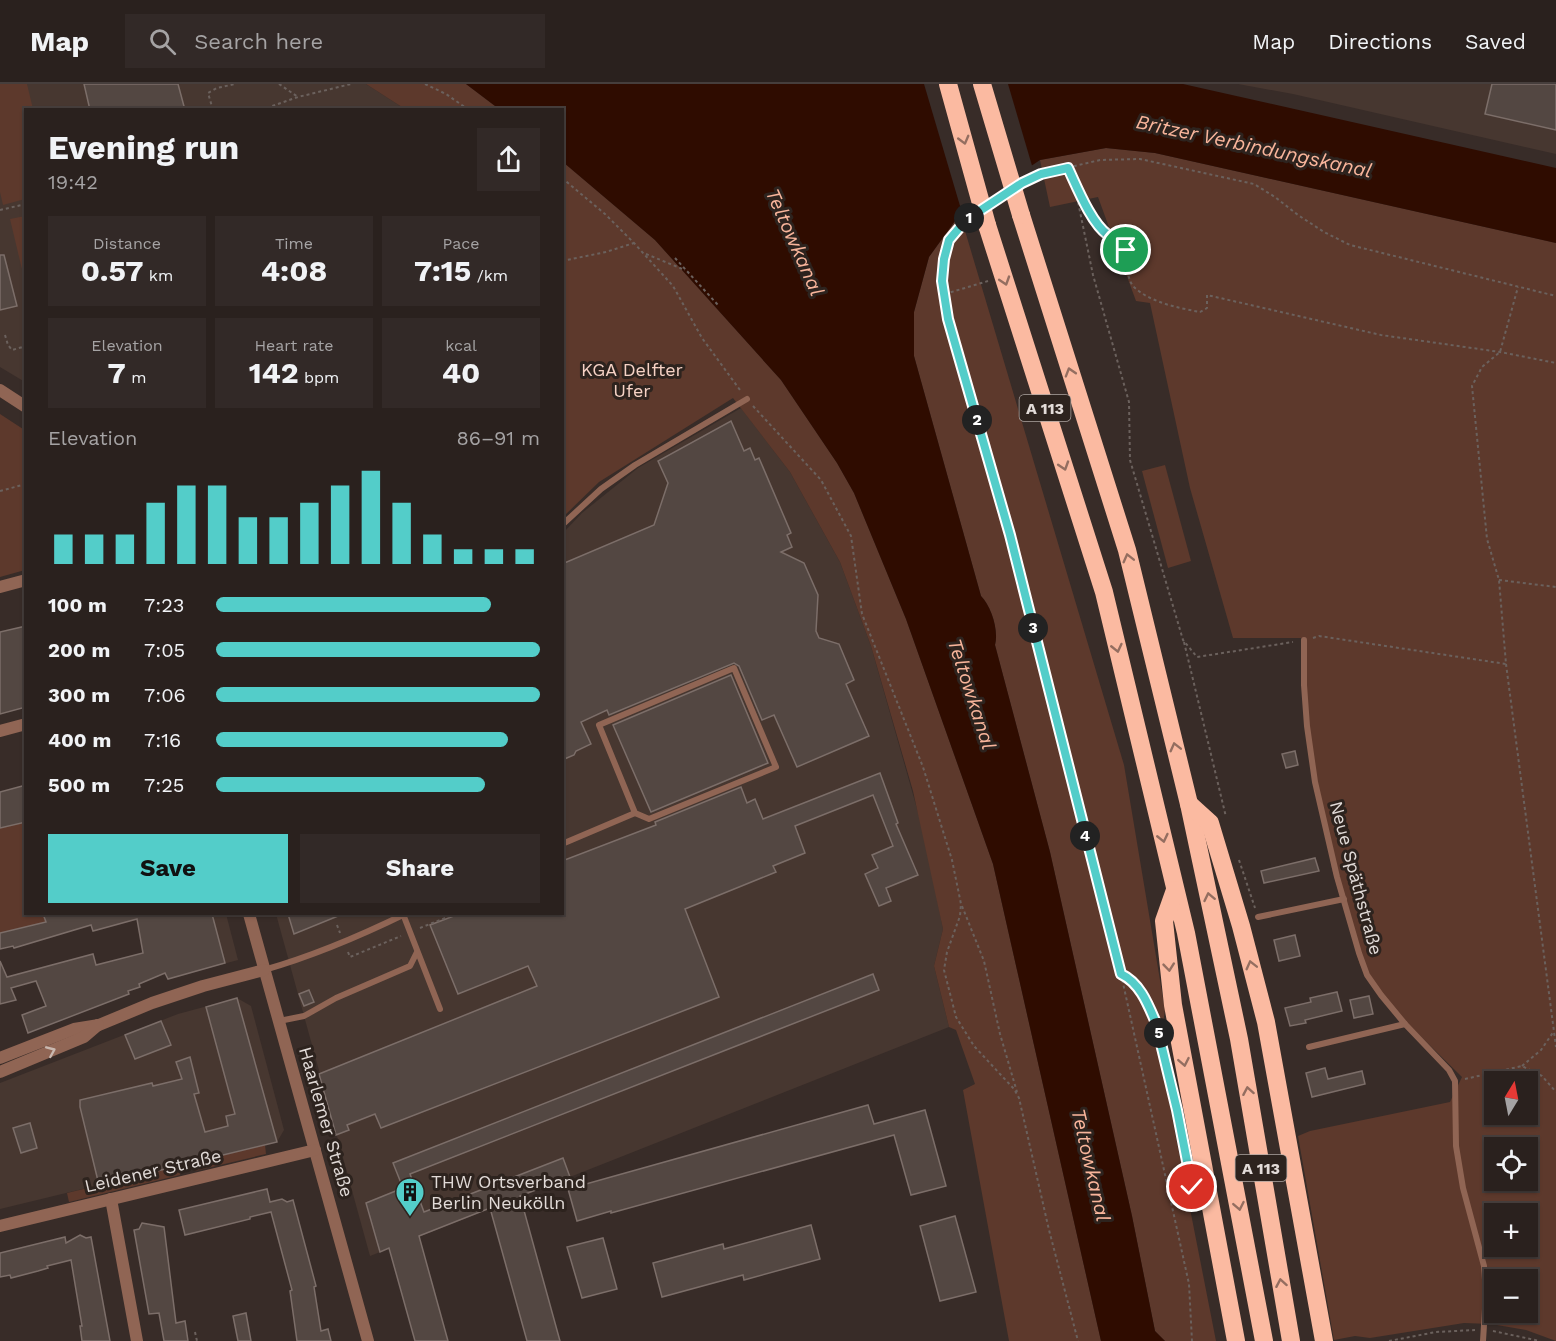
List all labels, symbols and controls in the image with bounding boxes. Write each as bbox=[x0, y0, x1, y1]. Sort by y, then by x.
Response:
search box bbox=[125, 14, 545, 68]
text: Map bbox=[30, 25, 89, 58]
icon: search bbox=[146, 25, 179, 58]
text: Search here bbox=[194, 29, 323, 54]
text: Map bbox=[1252, 29, 1295, 54]
text: Directions bbox=[1328, 29, 1432, 54]
text: Saved bbox=[1465, 29, 1526, 54]
water label: Britzer Verbindungskanal bbox=[1134, 109, 1374, 183]
text: Evening run bbox=[48, 128, 239, 167]
button: share bbox=[477, 128, 540, 191]
one-way arrow bbox=[956, 135, 969, 145]
text: 19:42 bbox=[48, 170, 98, 194]
water label: Teltowkanal bbox=[761, 184, 829, 300]
pin: 1 bbox=[954, 203, 984, 233]
text: 1 bbox=[966, 208, 972, 227]
pin bbox=[1100, 224, 1151, 275]
icon: arrive bbox=[1109, 233, 1142, 266]
text: Distance bbox=[93, 234, 161, 253]
text: Time bbox=[275, 234, 313, 253]
text: Pace bbox=[442, 234, 480, 253]
text: 0.57 bbox=[81, 253, 143, 288]
text: 4:08 bbox=[261, 253, 327, 288]
text: 7:15 bbox=[414, 253, 471, 288]
text: km bbox=[143, 266, 173, 285]
text: /km bbox=[471, 266, 508, 285]
one-way arrow bbox=[998, 275, 1010, 286]
text: Elevation bbox=[91, 336, 163, 355]
text: Heart rate bbox=[254, 336, 334, 355]
text: kcal bbox=[445, 336, 477, 355]
text: 7 bbox=[108, 355, 126, 390]
text: 142 bbox=[249, 355, 299, 390]
text: 40 bbox=[442, 355, 480, 390]
park label: KGA Delfter Ufer bbox=[581, 359, 683, 401]
one-way arrow bbox=[1065, 367, 1077, 378]
text: m bbox=[126, 368, 146, 387]
text: bpm bbox=[299, 368, 339, 387]
road number: A 113 bbox=[1020, 395, 1070, 421]
pin: 2 bbox=[962, 405, 992, 435]
text: 2 bbox=[972, 410, 982, 429]
text: Elevation bbox=[48, 426, 137, 450]
text: 86–91 m bbox=[456, 426, 540, 450]
one-way arrow bbox=[1057, 460, 1069, 471]
one-way arrow bbox=[1123, 553, 1136, 563]
text: 100 m bbox=[48, 593, 107, 617]
text: 7:23 bbox=[144, 593, 184, 617]
pin: 3 bbox=[1018, 613, 1048, 643]
text: 3 bbox=[1028, 618, 1038, 637]
water label: Teltowkanal bbox=[943, 635, 1001, 753]
text: 200 m bbox=[48, 638, 110, 662]
text: 7:05 bbox=[144, 638, 185, 662]
one-way arrow bbox=[1110, 643, 1123, 653]
text: 300 m bbox=[48, 683, 110, 707]
text: 7:06 bbox=[144, 683, 186, 707]
text: 400 m bbox=[48, 728, 111, 752]
text: 7:16 bbox=[144, 728, 181, 752]
one-way arrow bbox=[1169, 742, 1182, 752]
text: 500 m bbox=[48, 773, 110, 797]
text: 7:25 bbox=[144, 773, 184, 797]
street label: Neue Späthstraße bbox=[1326, 799, 1387, 957]
pin: 4 bbox=[1070, 821, 1100, 851]
text: 4 bbox=[1080, 826, 1090, 845]
one-way arrow bbox=[1155, 833, 1168, 843]
button: Save bbox=[48, 834, 288, 903]
button: Share bbox=[300, 834, 540, 903]
one-way arrow bbox=[1203, 893, 1216, 903]
one-way arrow bbox=[1246, 960, 1259, 970]
one-way arrow bbox=[1162, 963, 1175, 972]
pin: 5 bbox=[1144, 1018, 1174, 1048]
text: 5 bbox=[1154, 1023, 1164, 1042]
street label: Haarlemer Straße bbox=[295, 1044, 358, 1199]
one-way arrow bbox=[45, 1046, 56, 1058]
one-way arrow bbox=[1177, 1057, 1190, 1067]
north arrow bbox=[1484, 1071, 1538, 1125]
map controls bbox=[1484, 1071, 1538, 1323]
one-way arrow bbox=[1242, 1087, 1255, 1097]
water label: Teltowkanal bbox=[1066, 1106, 1116, 1224]
button: locate bbox=[1484, 1137, 1538, 1191]
street label: Leidener Straße bbox=[82, 1145, 223, 1196]
road number: A 113 bbox=[1236, 1155, 1286, 1181]
pin bbox=[1166, 1161, 1217, 1212]
icon: check bbox=[1175, 1170, 1208, 1203]
place label: THW Ortsverband Berlin Neukölln bbox=[431, 1171, 586, 1213]
building icon: THW Ortsverband Berlin Neukölln bbox=[394, 1176, 426, 1218]
one-way arrow bbox=[1232, 1200, 1245, 1210]
button: + bbox=[1484, 1203, 1538, 1257]
button: − bbox=[1484, 1269, 1538, 1323]
one-way arrow bbox=[1275, 1279, 1288, 1289]

